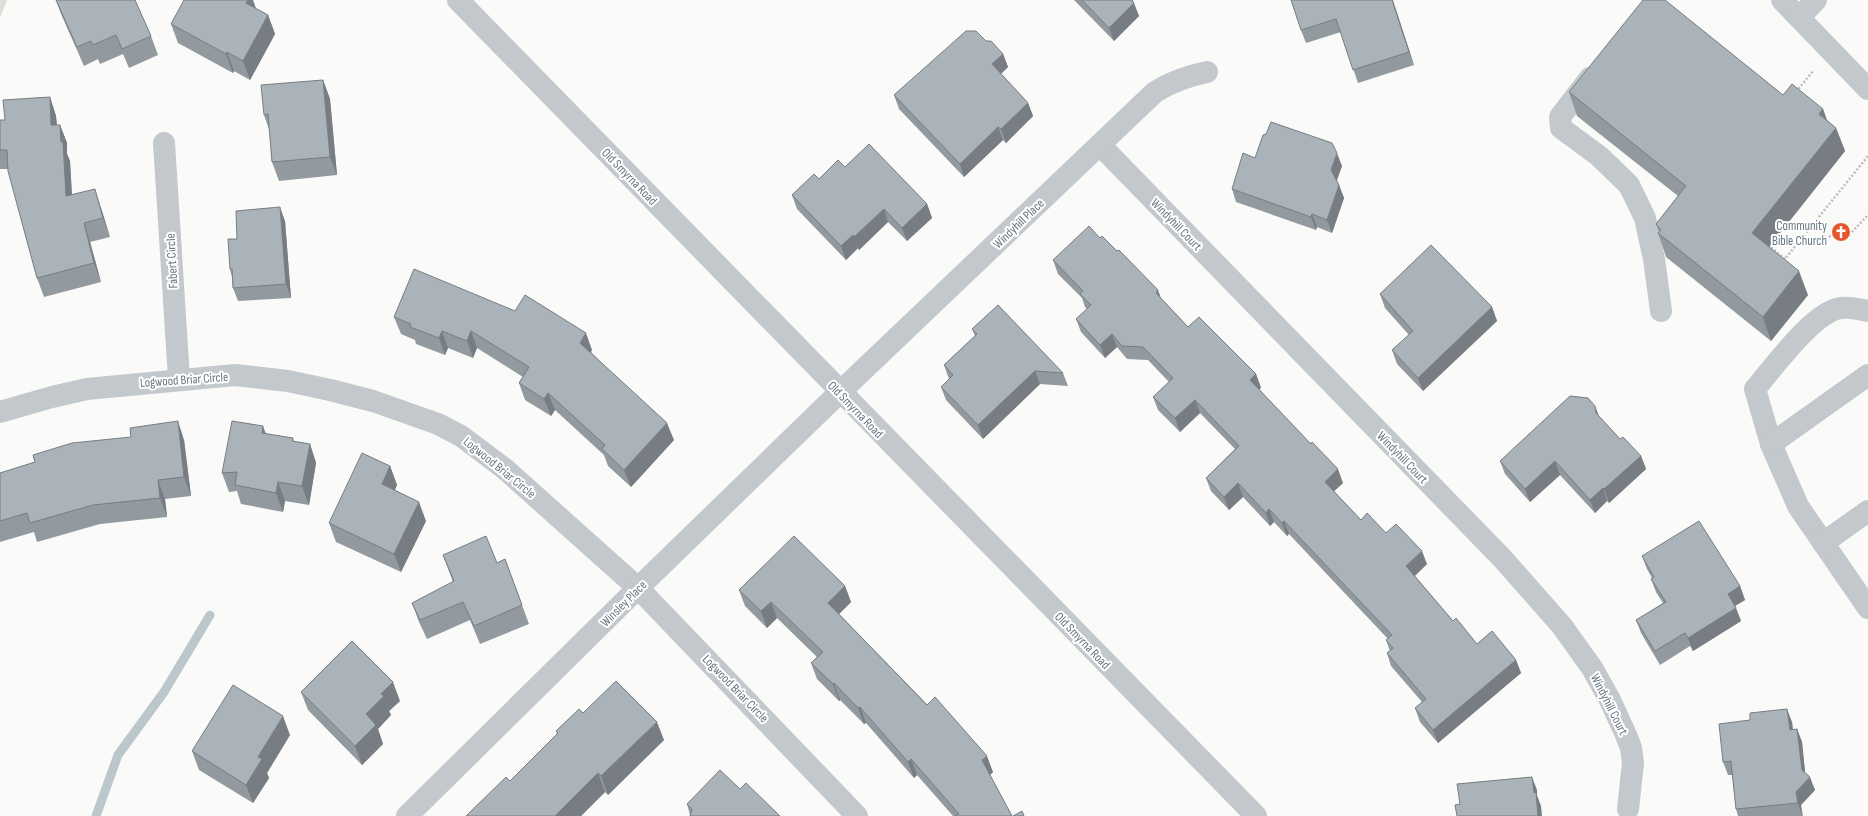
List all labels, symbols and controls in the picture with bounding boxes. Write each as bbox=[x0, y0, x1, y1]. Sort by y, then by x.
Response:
street label: Old Smyrna Road bbox=[598, 145, 660, 209]
street label: Windyhill Place bbox=[990, 195, 1048, 252]
street label: Windyhill Court bbox=[1147, 195, 1205, 254]
place label: Community Bible Church bbox=[1772, 218, 1827, 249]
church icon: Community Bible Church bbox=[1830, 221, 1852, 243]
street label: Fabert Circle bbox=[163, 233, 181, 289]
street label: Logwood Briar Circle bbox=[139, 369, 229, 391]
street label: Old Smyrna Road bbox=[824, 378, 886, 442]
street label: Windyhill Court bbox=[1373, 428, 1431, 487]
street label: Logwood Briar Circle bbox=[460, 434, 539, 502]
street label: Winsley Place bbox=[597, 577, 650, 630]
street label: Old Smyrna Road bbox=[1051, 609, 1113, 673]
street label: Logwood Briar Circle bbox=[699, 651, 772, 726]
street label: Windyhill Court bbox=[1587, 671, 1631, 738]

